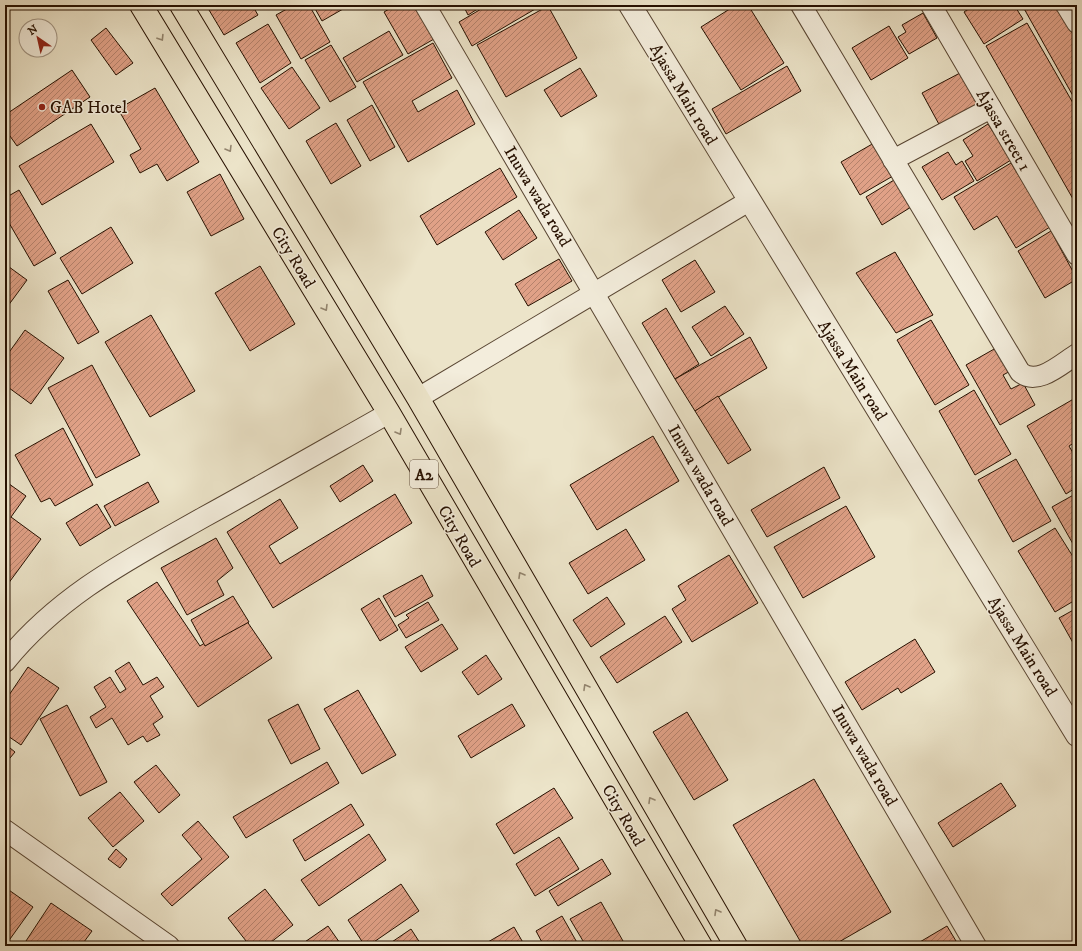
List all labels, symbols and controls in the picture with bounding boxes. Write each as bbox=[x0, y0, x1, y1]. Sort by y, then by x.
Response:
north arrow bbox=[18, 18, 58, 58]
text: N bbox=[25, 22, 41, 39]
one-way arrow bbox=[156, 34, 164, 41]
street label: Ajassa Main road bbox=[644, 40, 722, 150]
street label: Ajassa street 1 bbox=[971, 86, 1035, 175]
place label: GAB Hotel bbox=[50, 97, 127, 119]
marker: GAB Hotel bbox=[37, 102, 47, 112]
street label: Inuwa wada road bbox=[499, 142, 576, 251]
one-way arrow bbox=[224, 145, 231, 152]
street label: City Road bbox=[266, 223, 320, 293]
one-way arrow bbox=[321, 304, 328, 311]
street label: Ajassa Main road bbox=[813, 316, 892, 425]
street label: Inuwa wada road bbox=[662, 421, 738, 531]
one-way arrow bbox=[395, 428, 402, 435]
road number: A2 bbox=[410, 460, 438, 488]
street label: City Road bbox=[433, 502, 486, 572]
one-way arrow bbox=[518, 572, 525, 579]
street label: Ajassa Main road bbox=[983, 592, 1062, 701]
one-way arrow bbox=[584, 684, 591, 692]
street label: Inuwa wada road bbox=[826, 701, 902, 811]
street label: City Road bbox=[597, 781, 650, 851]
one-way arrow bbox=[649, 797, 656, 804]
one-way arrow bbox=[714, 909, 721, 916]

